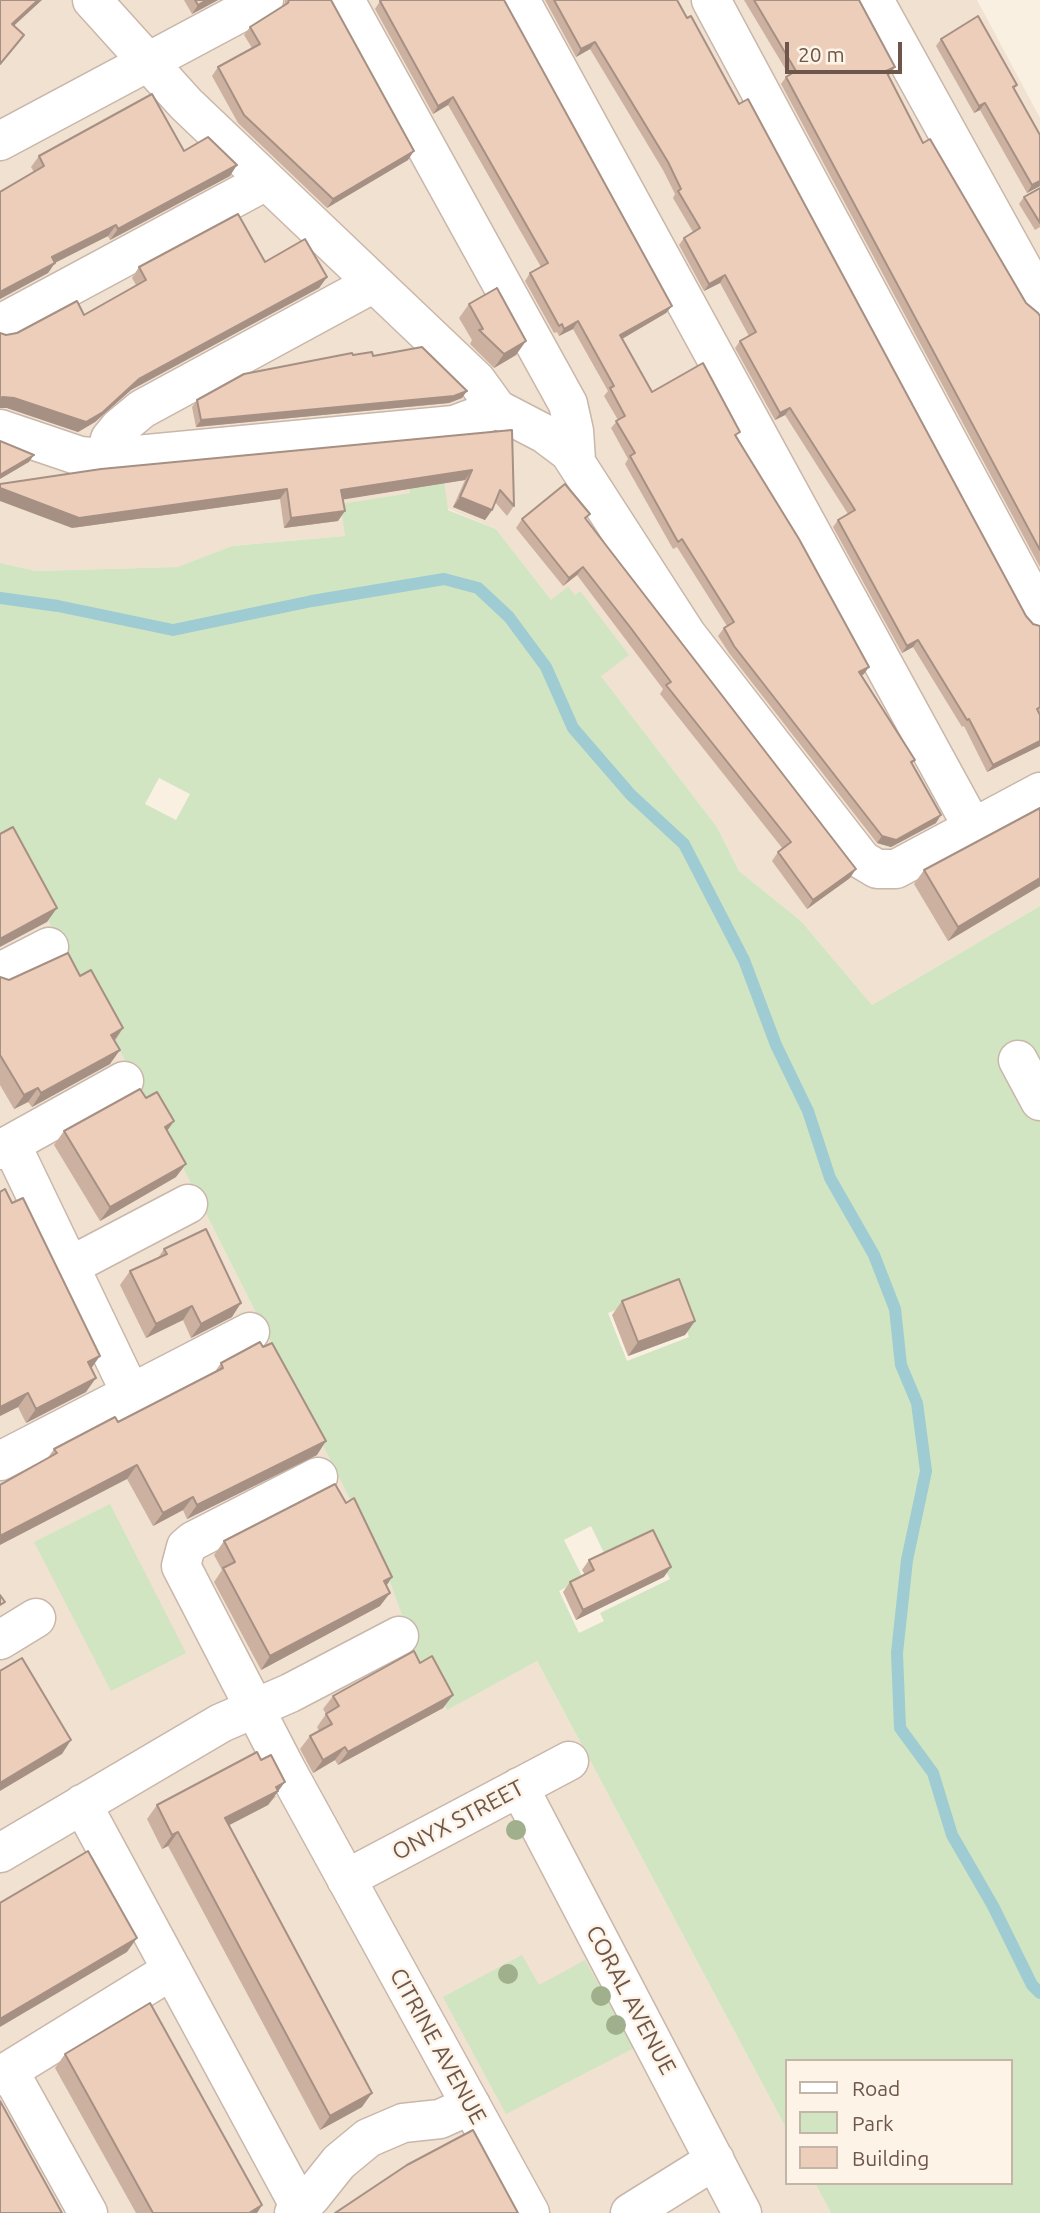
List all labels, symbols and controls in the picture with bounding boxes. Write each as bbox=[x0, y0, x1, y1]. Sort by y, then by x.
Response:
scale bar bbox=[788, 28, 905, 72]
text: 20 m bbox=[798, 42, 845, 66]
street label: ONYX STREET bbox=[387, 1774, 529, 1866]
street label: CORAL AVENUE bbox=[580, 1921, 682, 2079]
street label: CITRINE AVENUE bbox=[384, 1963, 492, 2129]
legend bbox=[785, 2059, 1012, 2185]
text: Road bbox=[852, 2076, 900, 2100]
text: Park bbox=[852, 2111, 894, 2135]
text: Building bbox=[852, 2146, 929, 2170]

